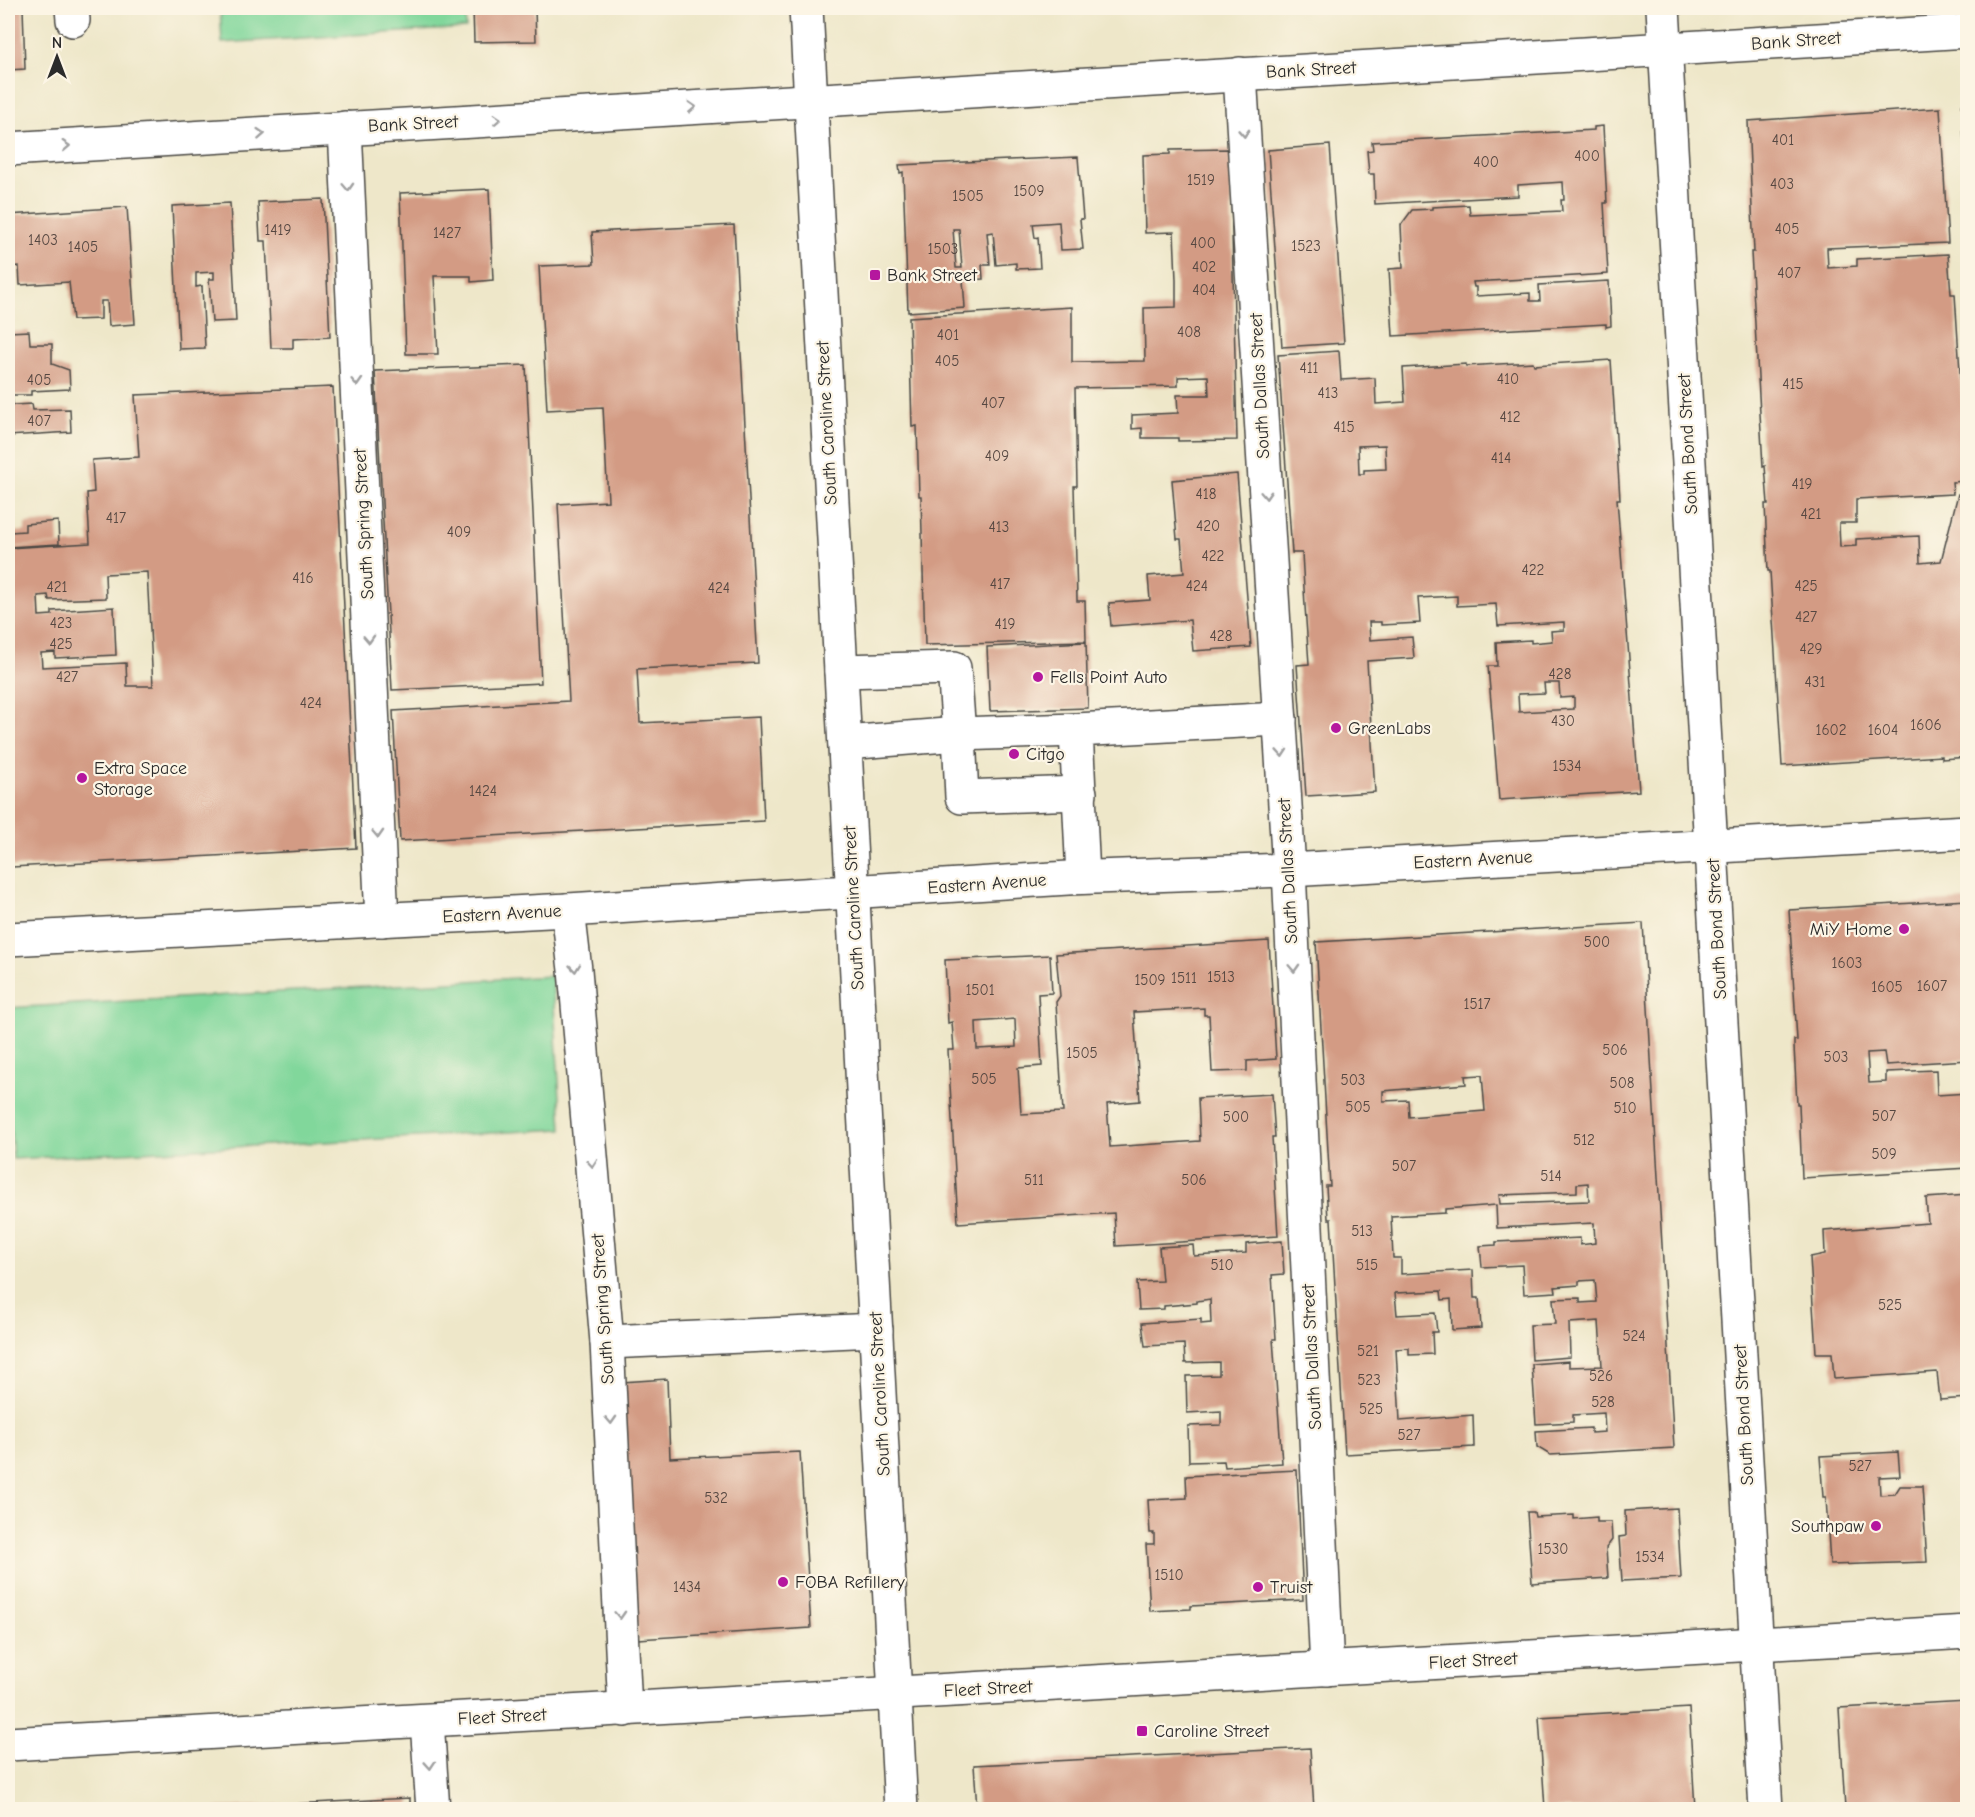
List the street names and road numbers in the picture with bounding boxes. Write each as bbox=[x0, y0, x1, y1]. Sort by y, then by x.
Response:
street label: Bank Street bbox=[1750, 27, 1843, 55]
street label: Bank Street bbox=[1265, 57, 1357, 83]
street label: Bank Street bbox=[367, 111, 459, 137]
street label: South Dallas Street bbox=[1246, 312, 1274, 459]
street label: South Caroline Street bbox=[812, 340, 842, 506]
street label: South Bond Street bbox=[1674, 372, 1702, 515]
street label: South Spring Street bbox=[350, 447, 378, 600]
street label: South Dallas Street bbox=[1274, 797, 1302, 944]
street label: South Caroline Street bbox=[839, 825, 869, 991]
street label: Eastern Avenue bbox=[1413, 846, 1533, 874]
street label: South Bond Street bbox=[1703, 857, 1731, 1000]
street label: Eastern Avenue bbox=[927, 869, 1047, 899]
street label: Eastern Avenue bbox=[442, 900, 562, 928]
street label: South Spring Street bbox=[587, 1232, 619, 1385]
street label: South Dallas Street bbox=[1298, 1283, 1326, 1430]
street label: South Caroline Street bbox=[865, 1311, 895, 1477]
street label: South Bond Street bbox=[1730, 1343, 1758, 1486]
street label: Fleet Street bbox=[1428, 1648, 1519, 1674]
street label: Fleet Street bbox=[943, 1676, 1034, 1702]
street label: Fleet Street bbox=[457, 1704, 548, 1730]

